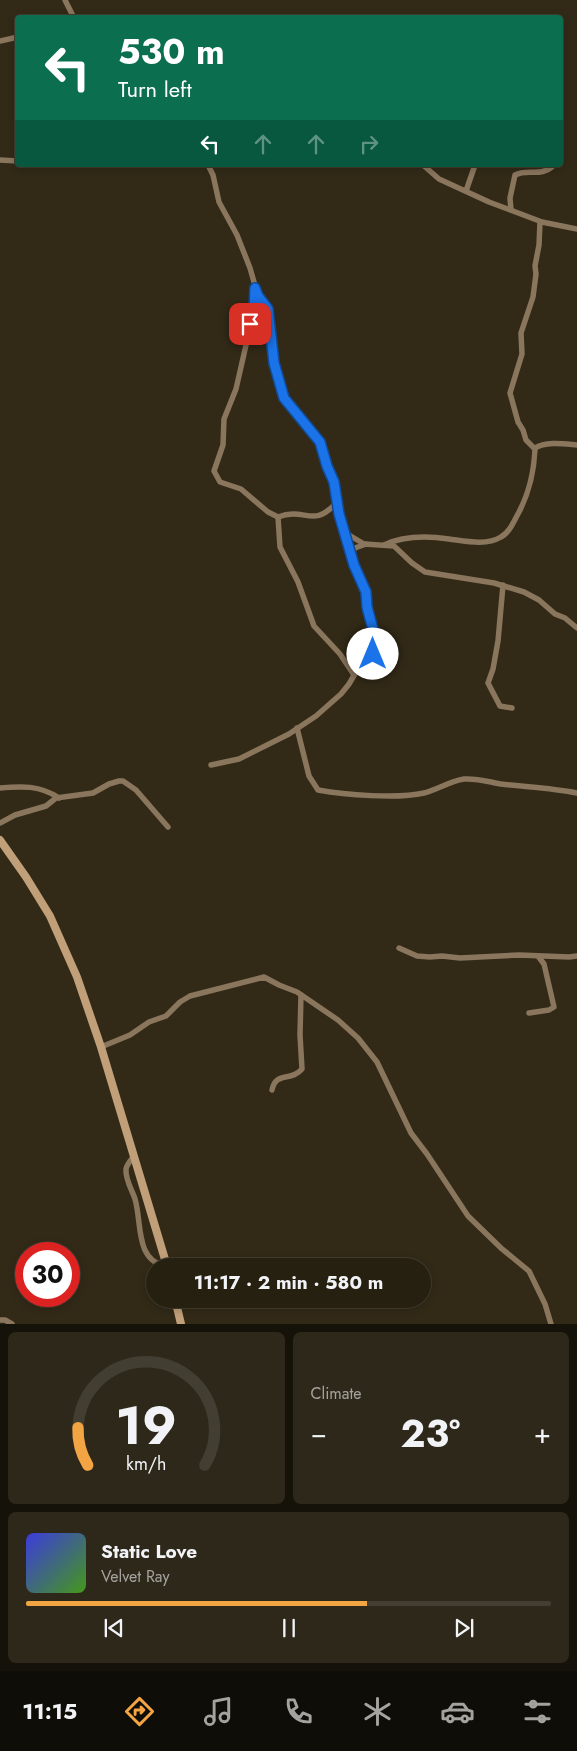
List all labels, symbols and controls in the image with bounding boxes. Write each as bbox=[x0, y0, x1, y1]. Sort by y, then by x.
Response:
text: 530 m bbox=[118, 27, 225, 77]
icon: left bbox=[35, 35, 100, 100]
text: Turn left bbox=[118, 73, 192, 105]
icon: left bbox=[196, 130, 224, 158]
icon: ahead bbox=[249, 130, 277, 158]
icon: ahead bbox=[302, 130, 330, 158]
icon: right bbox=[355, 130, 383, 158]
pin bbox=[229, 303, 271, 345]
icon: arrive bbox=[236, 310, 264, 338]
position arrow bbox=[346, 627, 398, 679]
speed limit sign: 30 bbox=[15, 1242, 80, 1307]
text: 11:17 · 2 min · 580 m bbox=[194, 1269, 383, 1296]
text: Climate bbox=[311, 1382, 362, 1405]
text: 19 bbox=[116, 1388, 177, 1464]
text: 23° bbox=[400, 1406, 460, 1461]
text: − bbox=[311, 1413, 327, 1454]
text: + bbox=[534, 1413, 551, 1454]
text: km/h bbox=[126, 1451, 166, 1477]
text: Static Love bbox=[101, 1538, 197, 1565]
text: Velvet Ray bbox=[101, 1565, 170, 1588]
icon: previous bbox=[100, 1614, 128, 1642]
icon: pause bbox=[275, 1614, 303, 1642]
icon: next bbox=[450, 1614, 478, 1642]
icon: directions bbox=[122, 1694, 157, 1729]
icon: music bbox=[201, 1694, 236, 1729]
icon: phone bbox=[281, 1694, 316, 1729]
icon: climate bbox=[360, 1694, 395, 1729]
icon: car bbox=[440, 1694, 475, 1729]
icon: filters bbox=[520, 1694, 555, 1729]
text: 11:15 bbox=[22, 1695, 77, 1727]

